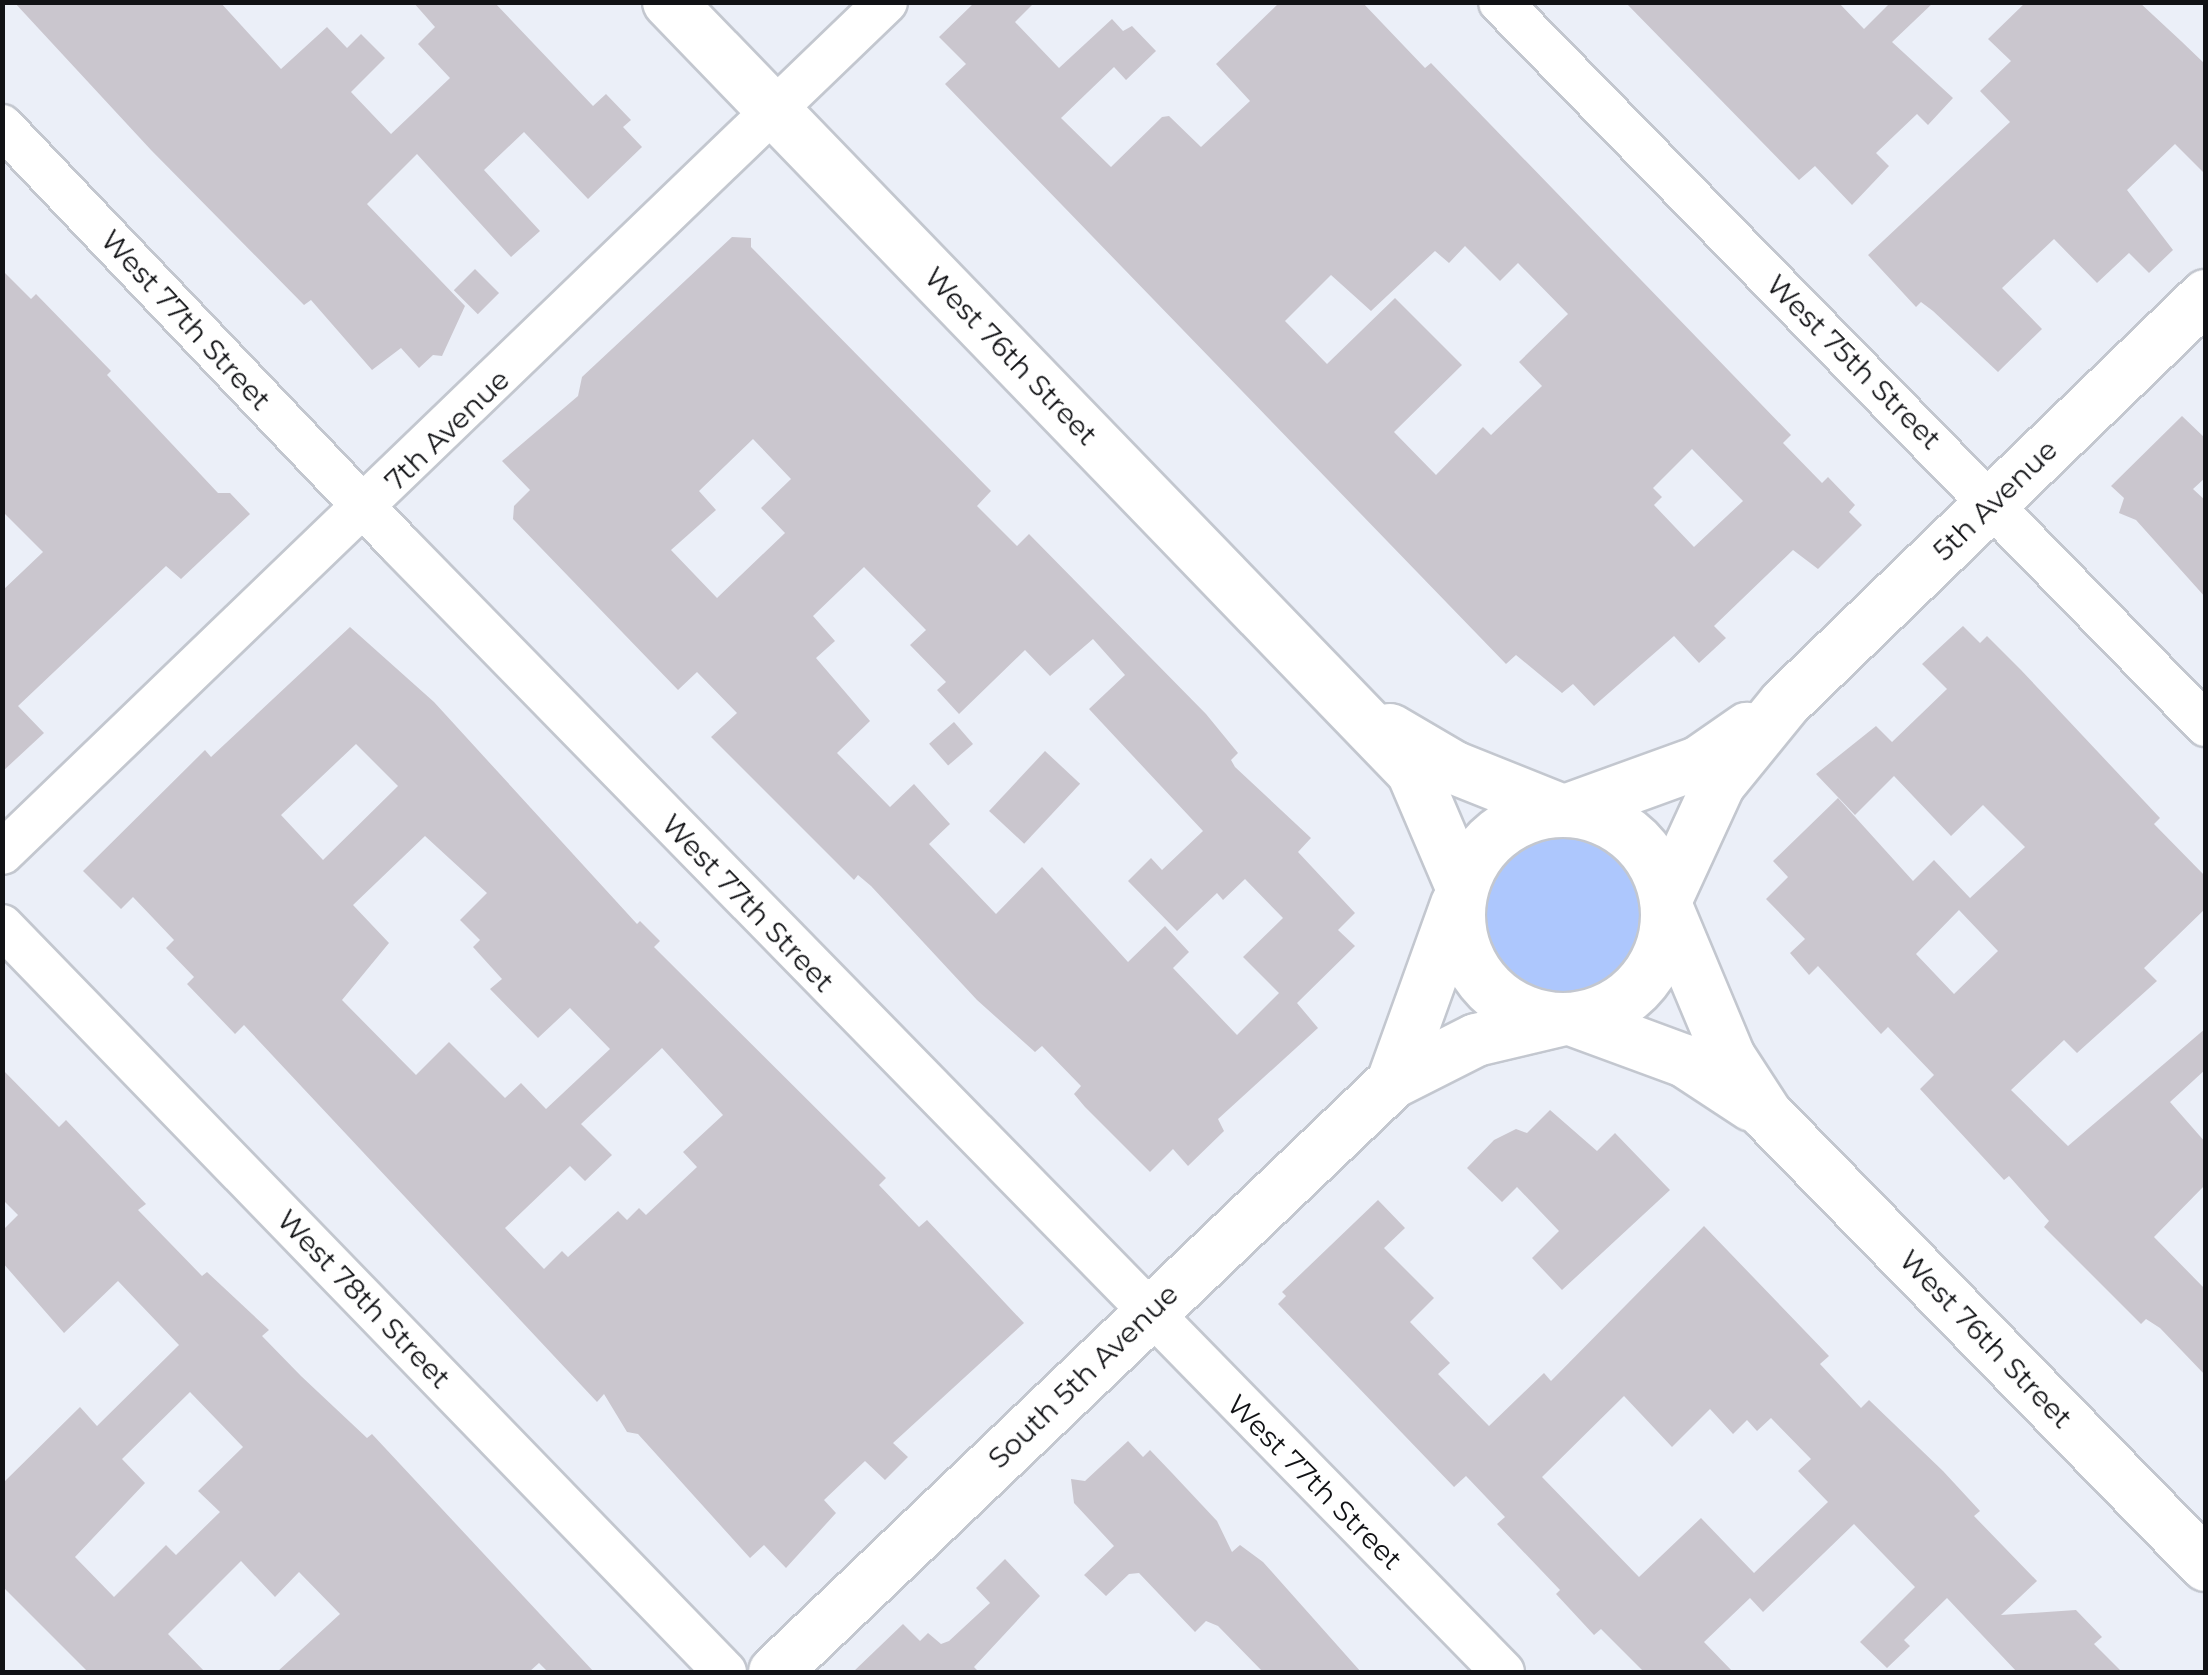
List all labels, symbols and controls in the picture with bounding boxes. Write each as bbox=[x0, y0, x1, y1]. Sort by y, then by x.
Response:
street label: West 77th Street bbox=[94, 223, 278, 417]
street label: West 76th Street bbox=[918, 260, 1104, 452]
street label: West 75th Street bbox=[1760, 268, 1948, 456]
street label: 7th Avenue bbox=[378, 363, 516, 497]
street label: 5th Avenue bbox=[1926, 433, 2064, 567]
street label: West 77th Street bbox=[655, 807, 841, 999]
street label: West 78th Street bbox=[270, 1203, 458, 1395]
street label: West 76th Street bbox=[1893, 1243, 2079, 1435]
street label: South 5th Avenue bbox=[981, 1277, 1185, 1475]
street label: West 77th Street bbox=[1220, 1387, 1410, 1577]

